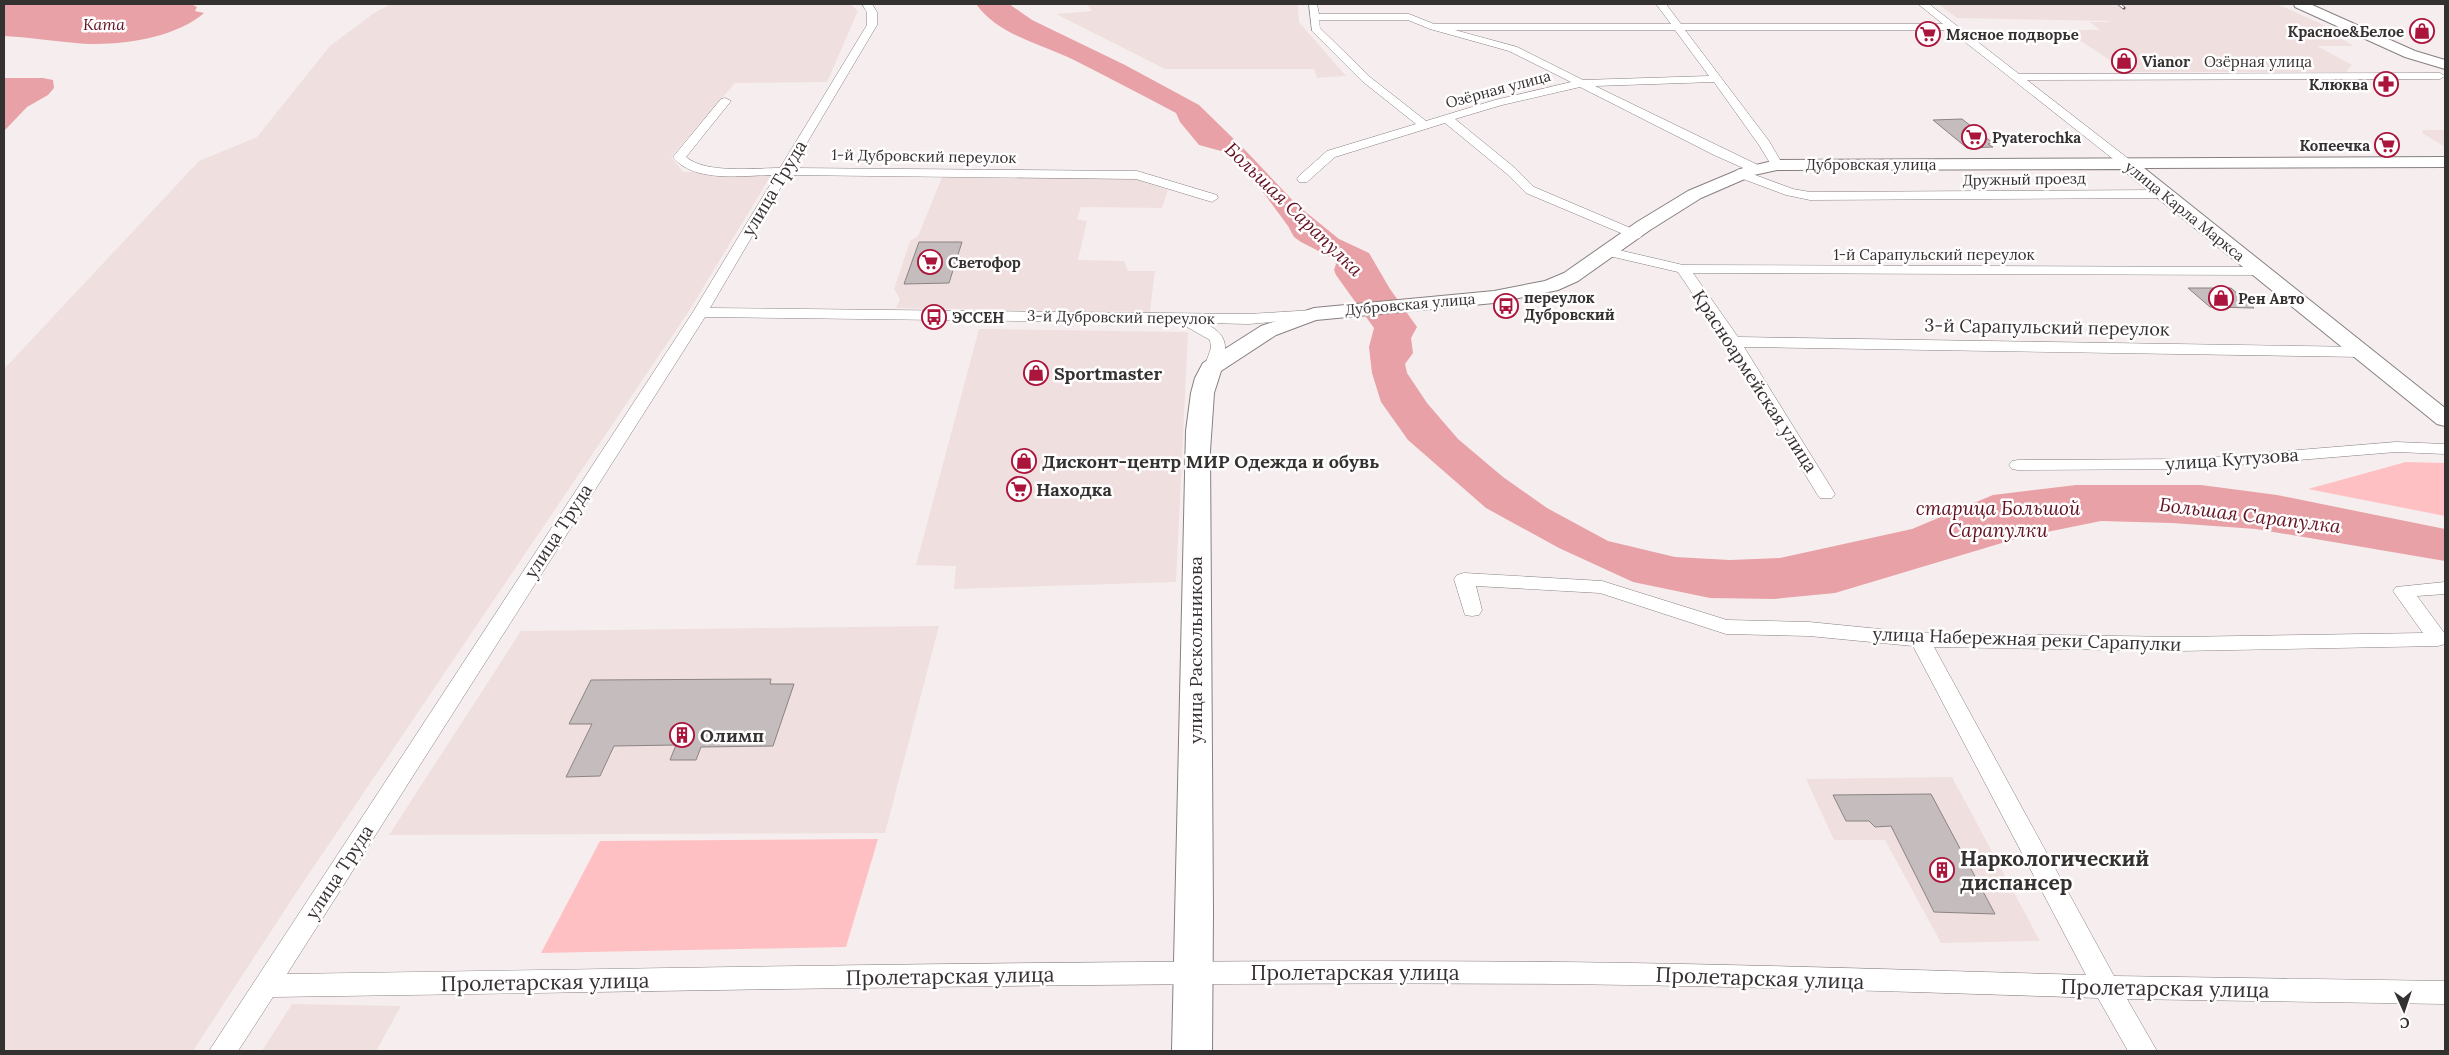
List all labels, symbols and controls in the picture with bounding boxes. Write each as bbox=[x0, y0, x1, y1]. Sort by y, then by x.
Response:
water label: Kama bbox=[83, 14, 125, 34]
shop icon: Красное&Белое bbox=[2409, 18, 2435, 44]
supermarket icon: Мясное подворье bbox=[1915, 21, 1941, 47]
place label: Красное&Белое bbox=[2287, 22, 2404, 41]
place label: Мясное подворье bbox=[1946, 25, 2079, 44]
shop icon: Vianor bbox=[2111, 48, 2137, 74]
place label: Vianor bbox=[2142, 52, 2191, 71]
street label: Озёрная улица bbox=[2204, 52, 2312, 71]
street label: Озёрная улица bbox=[1443, 66, 1553, 112]
pharmacy icon: Клюква bbox=[2373, 71, 2399, 97]
place label: Клюква bbox=[2309, 75, 2368, 94]
supermarket icon: Pyaterochka bbox=[1961, 124, 1987, 150]
place label: Pyaterochka bbox=[1992, 128, 2081, 147]
supermarket icon: Копеечка bbox=[2374, 132, 2400, 158]
street label: улица Труда bbox=[736, 136, 812, 240]
place label: Копеечка bbox=[2300, 136, 2370, 155]
water label: Большая Сарапулка bbox=[1220, 137, 1368, 281]
street label: 1-й Дубровский переулок bbox=[831, 145, 1017, 167]
street label: Дубровская улица bbox=[1805, 155, 1937, 174]
street label: улица Карла Маркса bbox=[2121, 157, 2249, 265]
street label: Дружный проезд bbox=[1962, 168, 2086, 190]
street label: 1-й Сарапульский переулок bbox=[1833, 245, 2035, 264]
supermarket icon: Светофор bbox=[917, 249, 943, 275]
place label: Светофор bbox=[948, 253, 1021, 272]
street label: Красноармейская улица bbox=[1687, 285, 1823, 477]
shop icon: Рен Авто bbox=[2208, 285, 2234, 311]
place label: переулок Дубровский bbox=[1524, 288, 1615, 324]
street label: Дубровская улица bbox=[1344, 289, 1476, 319]
place label: Рен Авто bbox=[2238, 289, 2305, 308]
bus stop icon: переулок Дубровский bbox=[1493, 293, 1519, 319]
bus stop icon: ЭССЕН bbox=[921, 304, 947, 330]
street label: 3-й Дубровский переулок bbox=[1027, 306, 1215, 328]
place label: ЭССЕН bbox=[952, 308, 1004, 327]
street label: 3-й Сарапульский переулок bbox=[1924, 313, 2170, 341]
shop icon: Sportmaster bbox=[1023, 360, 1049, 386]
place label: Sportmaster bbox=[1054, 362, 1163, 385]
street label: улица Кутузова bbox=[2165, 443, 2299, 475]
shop icon: Дисконт-центр МИР Одежда и обувь bbox=[1011, 448, 1037, 474]
place label: Дисконт-центр МИР Одежда и обувь bbox=[1042, 450, 1379, 473]
supermarket icon: Находка bbox=[1006, 476, 1032, 502]
place label: Находка bbox=[1036, 478, 1112, 501]
street label: улица Труда bbox=[519, 479, 597, 583]
water label: Большая Сарапулка bbox=[2158, 492, 2343, 538]
water label: старица Большой Сарапулки bbox=[1916, 496, 2081, 542]
street label: улица Раскольникова bbox=[1184, 556, 1207, 744]
street label: улица Набережная реки Сарапулки bbox=[1872, 622, 2182, 656]
building icon: Олимп bbox=[669, 722, 695, 748]
place label: Олимп bbox=[700, 724, 764, 747]
street label: улица Труда bbox=[300, 820, 378, 924]
place label: Наркологический диспансер bbox=[1960, 845, 2149, 896]
building icon: Наркологический диспансер bbox=[1929, 857, 1955, 883]
street label: Пролетарская улица bbox=[1250, 959, 1460, 986]
street label: Пролетарская улица bbox=[845, 961, 1055, 991]
street label: Пролетарская улица bbox=[1655, 961, 1865, 995]
street label: Пролетарская улица bbox=[440, 967, 650, 997]
street label: Пролетарская улица bbox=[2060, 973, 2270, 1003]
north arrow bbox=[2379, 985, 2429, 1035]
text: С bbox=[2399, 1014, 2410, 1032]

